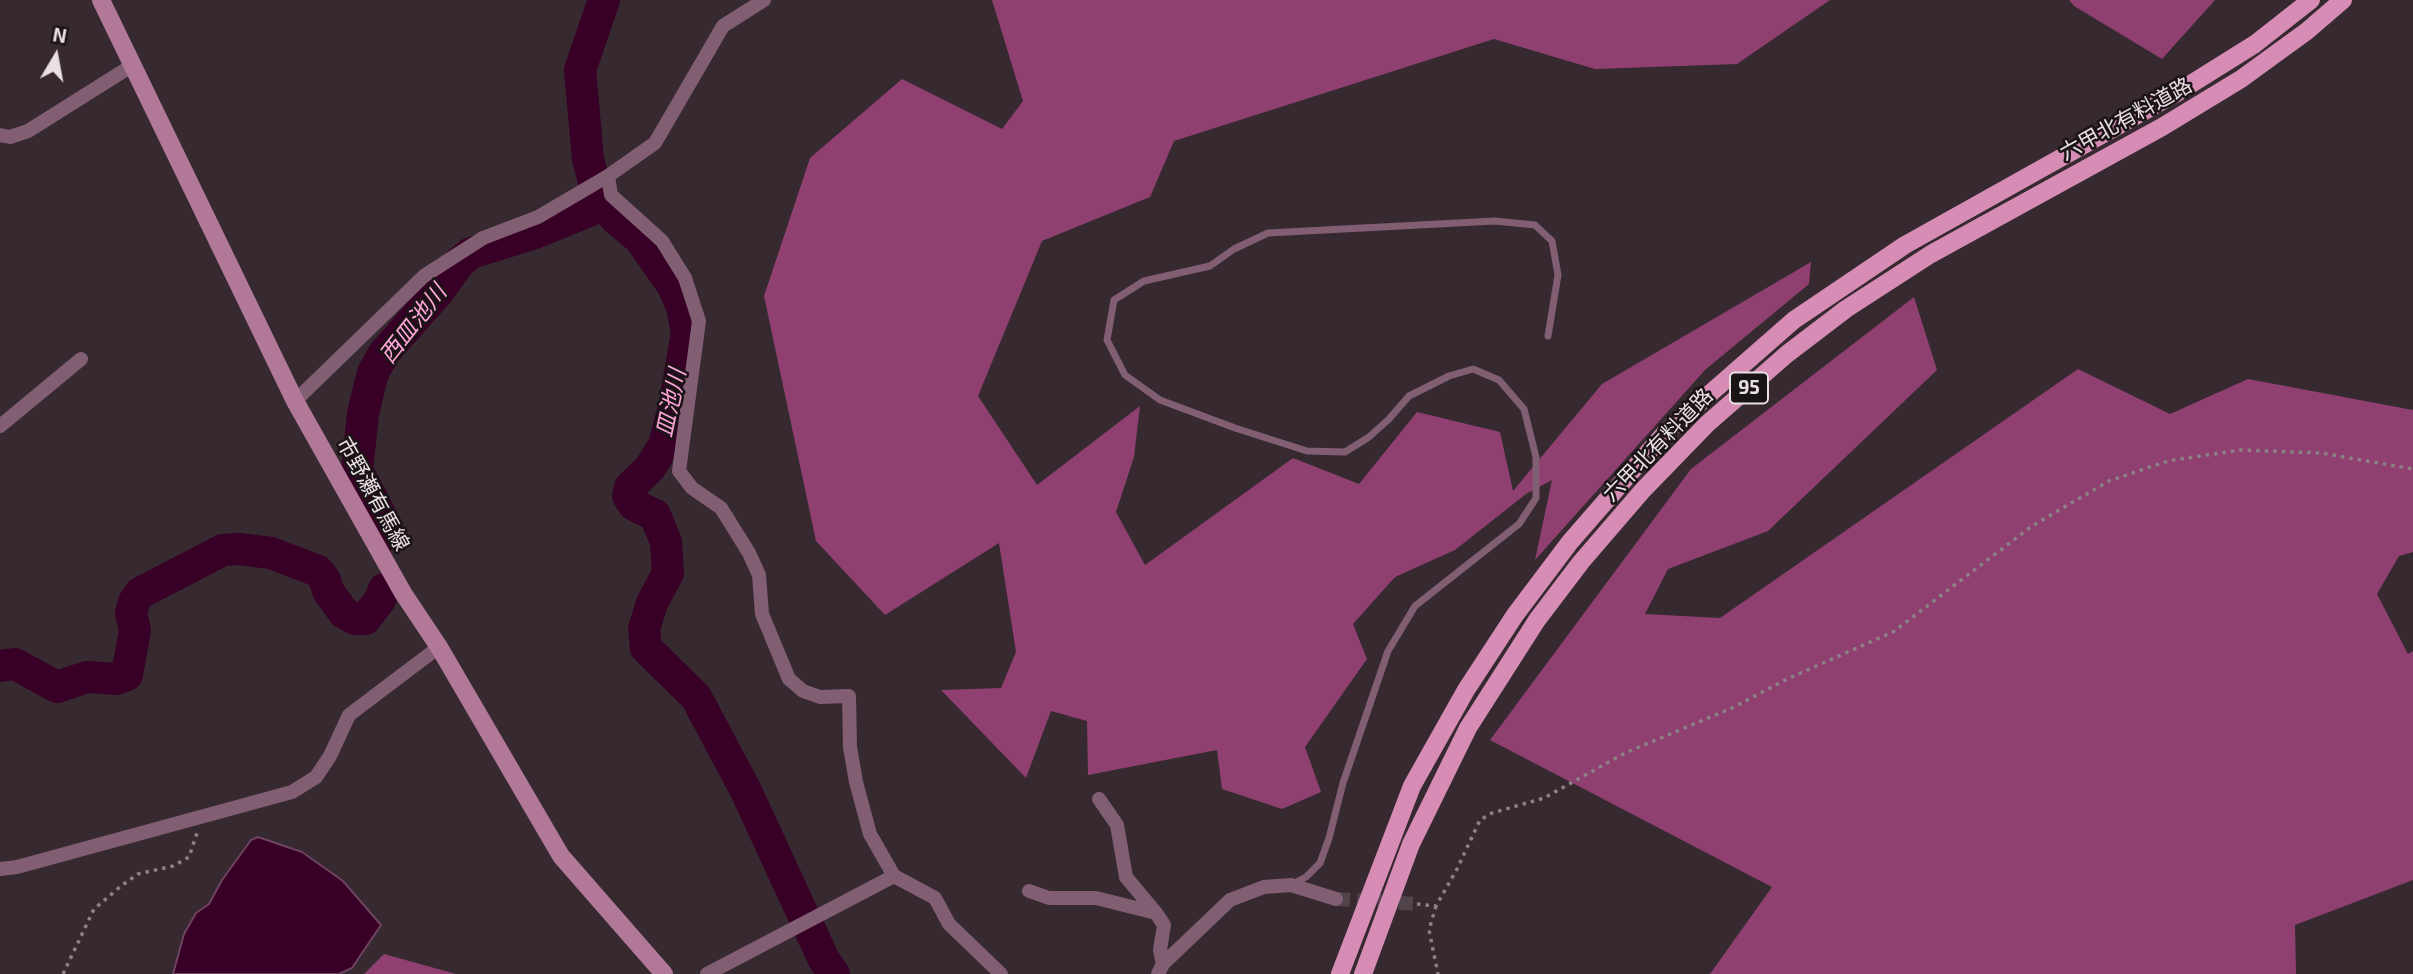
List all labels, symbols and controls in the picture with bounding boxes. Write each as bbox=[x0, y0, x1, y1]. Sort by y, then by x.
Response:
north arrow bbox=[21, 21, 91, 91]
text: N bbox=[51, 22, 68, 47]
street label: 六甲北有料道路 bbox=[2056, 72, 2196, 166]
water label: 西皿池川 bbox=[374, 279, 452, 369]
water label: 皿池川 bbox=[650, 366, 692, 440]
road number: 95 bbox=[1730, 372, 1768, 404]
street label: 六甲北有料道路 bbox=[1598, 383, 1718, 507]
street label: 市野瀬有馬線 bbox=[331, 433, 415, 555]

